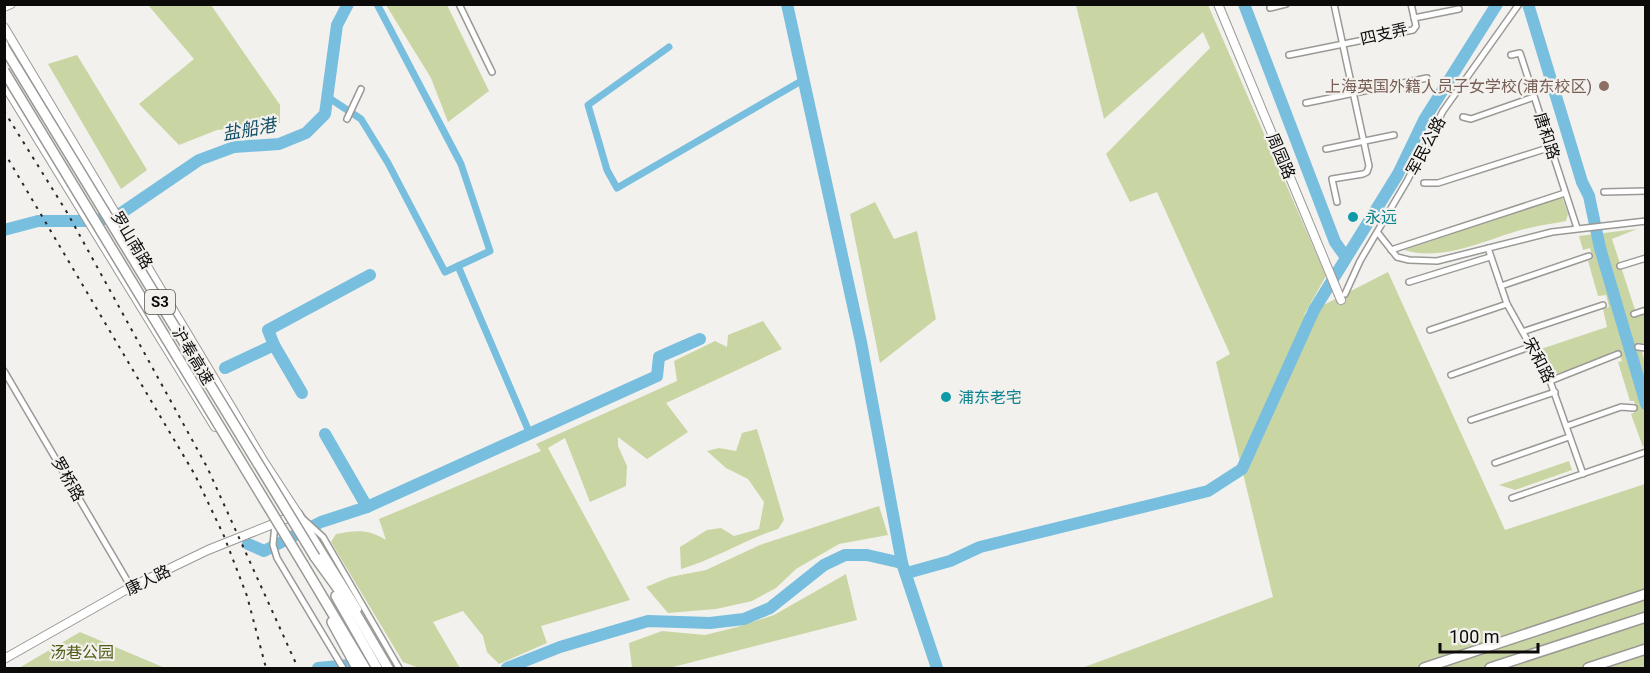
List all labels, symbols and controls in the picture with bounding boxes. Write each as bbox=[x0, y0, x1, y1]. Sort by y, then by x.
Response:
street label: 四支弄 bbox=[1358, 19, 1410, 49]
place label: 上海英国外籍人员子女学校(浦东校区) bbox=[1325, 77, 1592, 96]
marker: 上海英国外籍人员子女学校(浦东校区) bbox=[1597, 79, 1611, 93]
street label: 唐和路 bbox=[1531, 110, 1563, 162]
water label: 盐船港 bbox=[221, 113, 280, 144]
street label: 军民公路 bbox=[1403, 113, 1449, 179]
street label: 周园路 bbox=[1263, 130, 1299, 182]
street label: 罗山南路 bbox=[107, 208, 157, 272]
place label: 永远 bbox=[1365, 208, 1397, 227]
marker: 永远 bbox=[1346, 210, 1360, 224]
road number: S3 bbox=[145, 290, 175, 314]
street label: 沪奉高速 bbox=[168, 324, 218, 388]
street label: 宋和路 bbox=[1520, 334, 1558, 386]
place label: 浦东老宅 bbox=[958, 388, 1022, 407]
marker: 浦东老宅 bbox=[939, 390, 953, 404]
street label: 罗桥路 bbox=[48, 453, 88, 505]
street label: 康人路 bbox=[122, 561, 174, 599]
scale bar bbox=[1440, 616, 1538, 654]
text: 100 m bbox=[1449, 626, 1500, 647]
park label: 汤巷公园 bbox=[50, 643, 114, 662]

